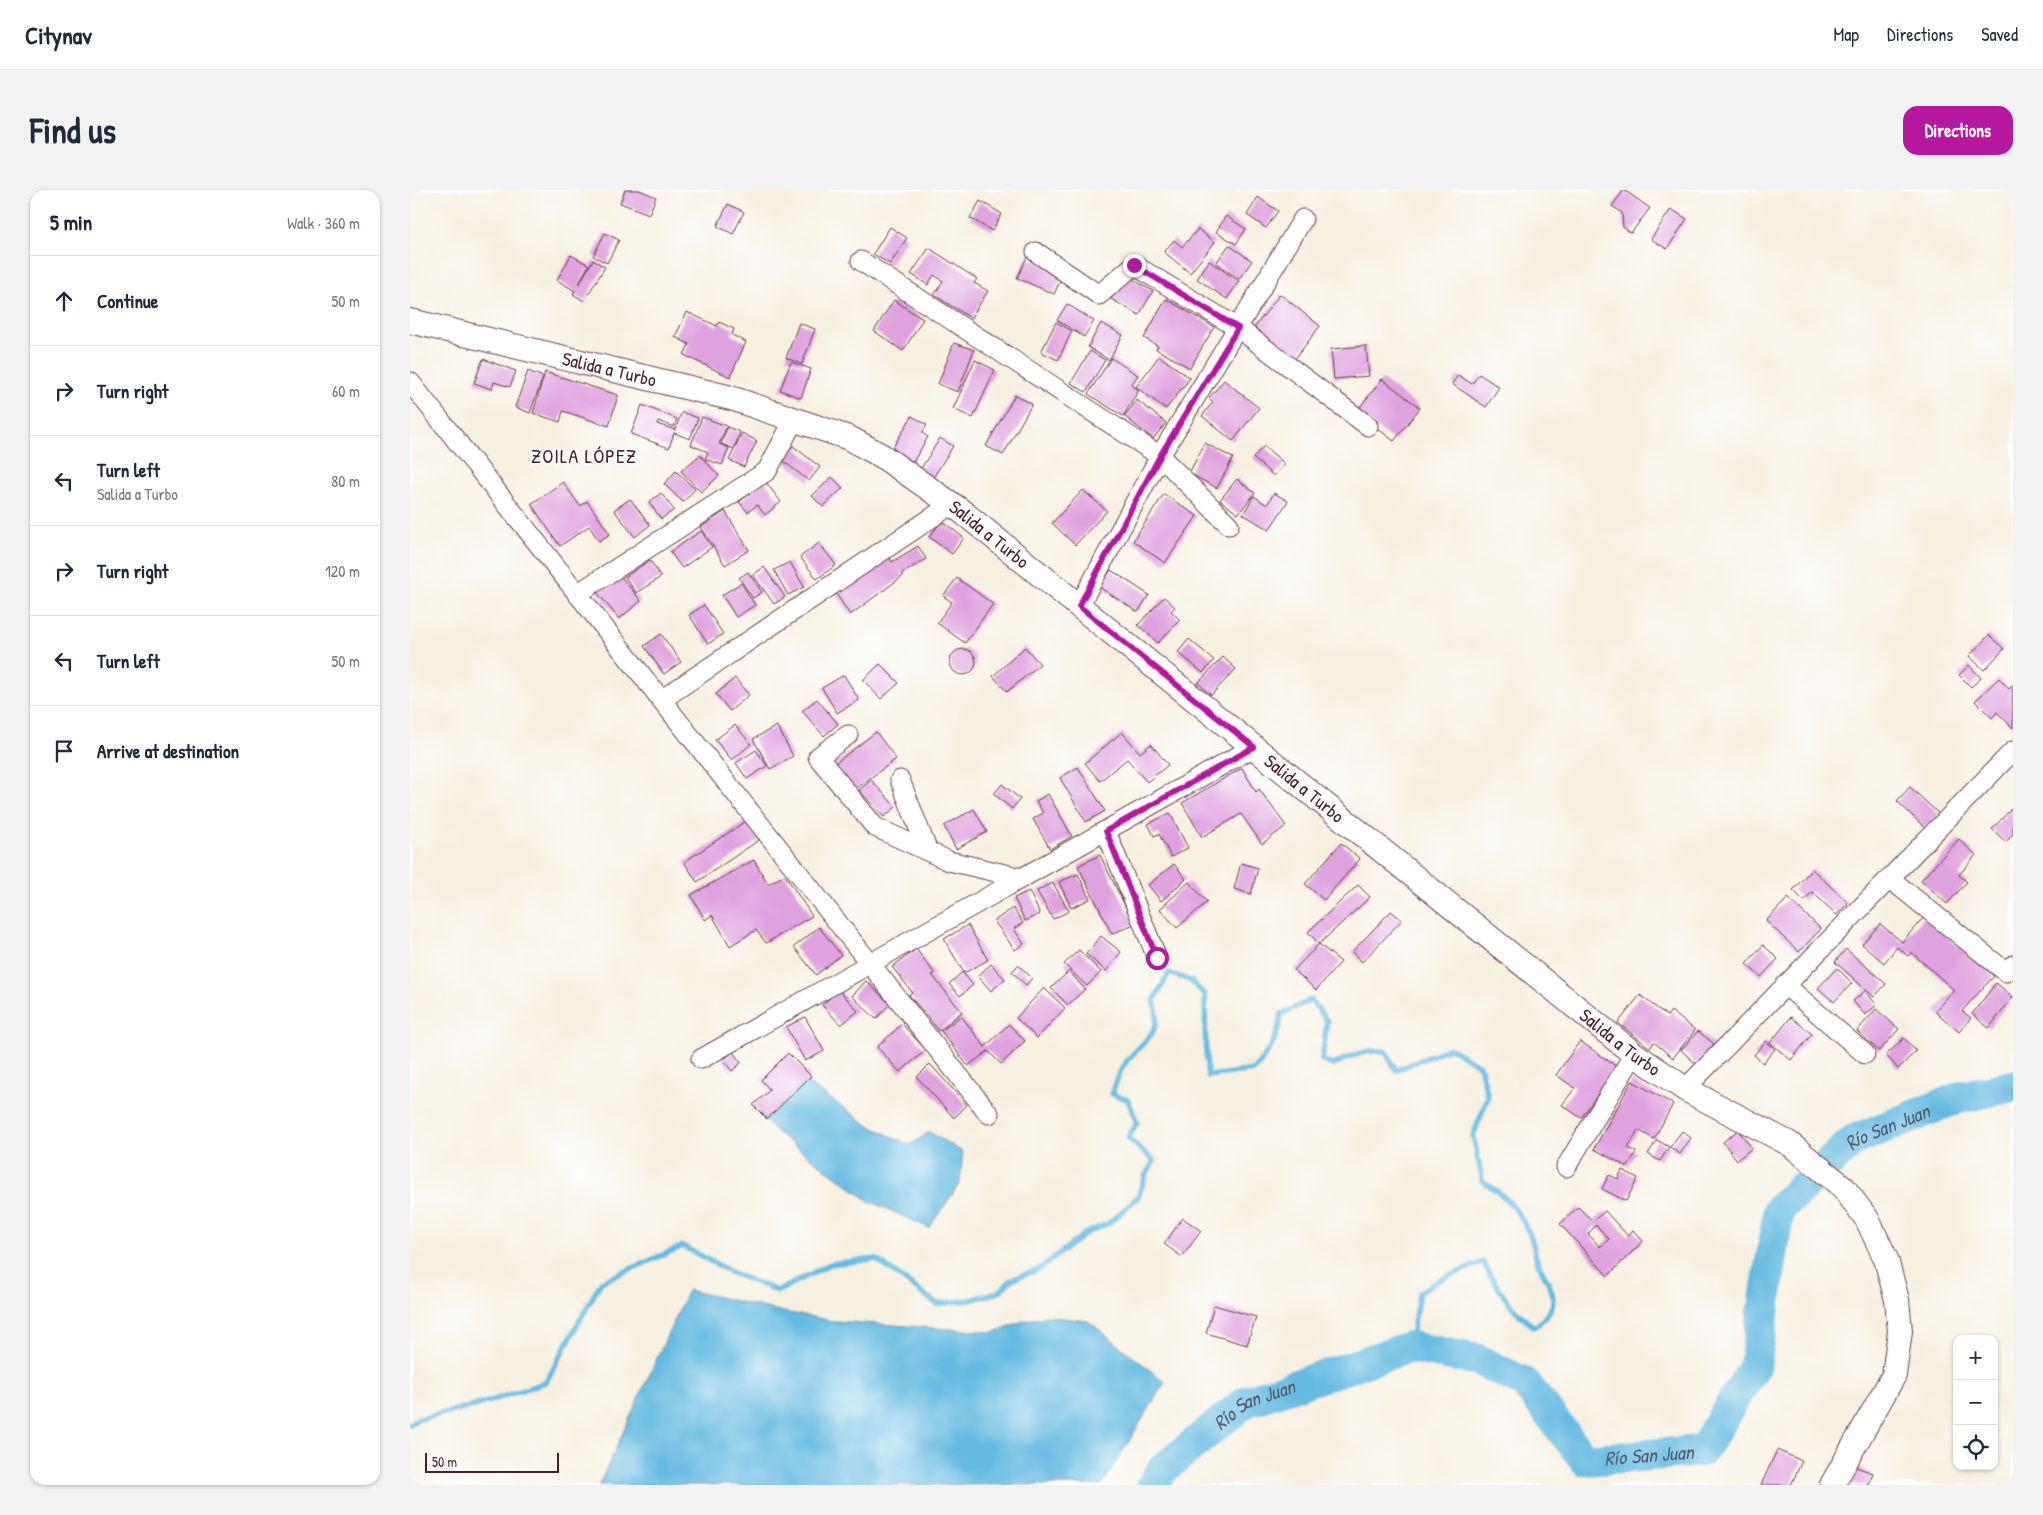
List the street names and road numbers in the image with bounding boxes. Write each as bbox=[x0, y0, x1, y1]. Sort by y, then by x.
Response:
street label: Salida a Turbo bbox=[560, 345, 659, 393]
street label: Salida a Turbo bbox=[944, 494, 1035, 574]
street label: Salida a Turbo bbox=[1259, 748, 1350, 829]
street label: Salida a Turbo bbox=[1574, 1002, 1666, 1082]

